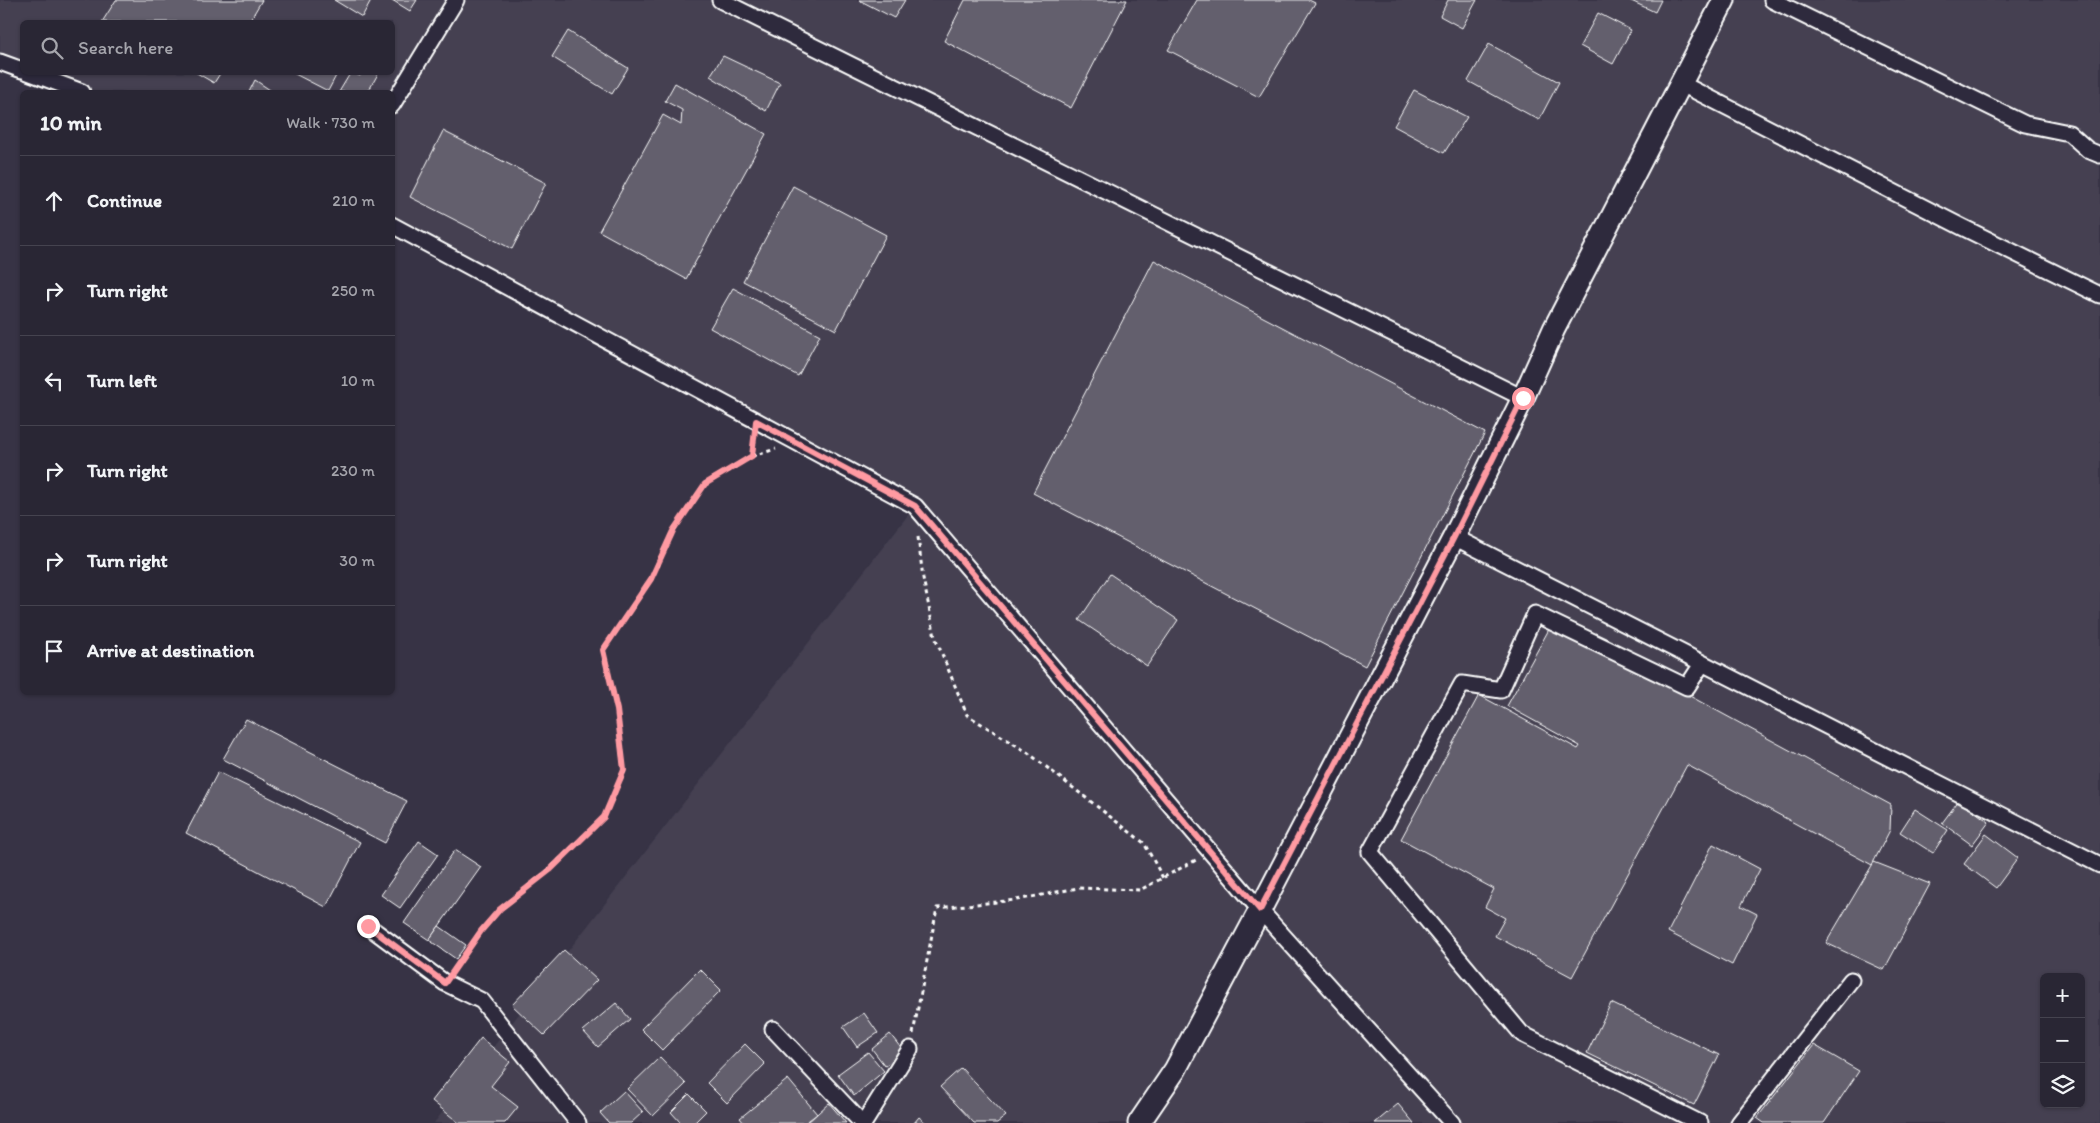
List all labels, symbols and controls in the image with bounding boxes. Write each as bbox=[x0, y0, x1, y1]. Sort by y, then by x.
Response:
search box bbox=[20, 20, 395, 75]
icon: search bbox=[38, 34, 66, 62]
text: Search here bbox=[78, 36, 173, 59]
text: 10 min bbox=[40, 110, 102, 135]
text: Walk · 730 m bbox=[286, 113, 375, 132]
icon: ahead bbox=[40, 187, 68, 215]
text: Continue bbox=[87, 189, 162, 212]
text: 210 m bbox=[332, 191, 375, 210]
icon: right bbox=[40, 277, 68, 305]
text: Turn right bbox=[87, 279, 168, 302]
text: 250 m bbox=[331, 281, 375, 300]
icon: left bbox=[40, 367, 68, 395]
text: Turn left bbox=[87, 369, 157, 392]
text: 10 m bbox=[341, 371, 375, 390]
route start bbox=[1512, 387, 1535, 410]
icon: right bbox=[40, 457, 68, 485]
text: Turn right bbox=[87, 459, 168, 482]
text: 230 m bbox=[331, 461, 375, 480]
icon: right bbox=[40, 547, 68, 575]
text: Turn right bbox=[87, 549, 168, 572]
text: 30 m bbox=[339, 551, 375, 570]
icon: arrive bbox=[40, 637, 68, 665]
text: Arrive at destination bbox=[87, 639, 254, 662]
route end bbox=[357, 915, 380, 938]
map controls bbox=[2040, 973, 2085, 1108]
button: + bbox=[2040, 973, 2085, 1018]
button: − bbox=[2040, 1018, 2085, 1063]
button: layers bbox=[2040, 1063, 2085, 1108]

